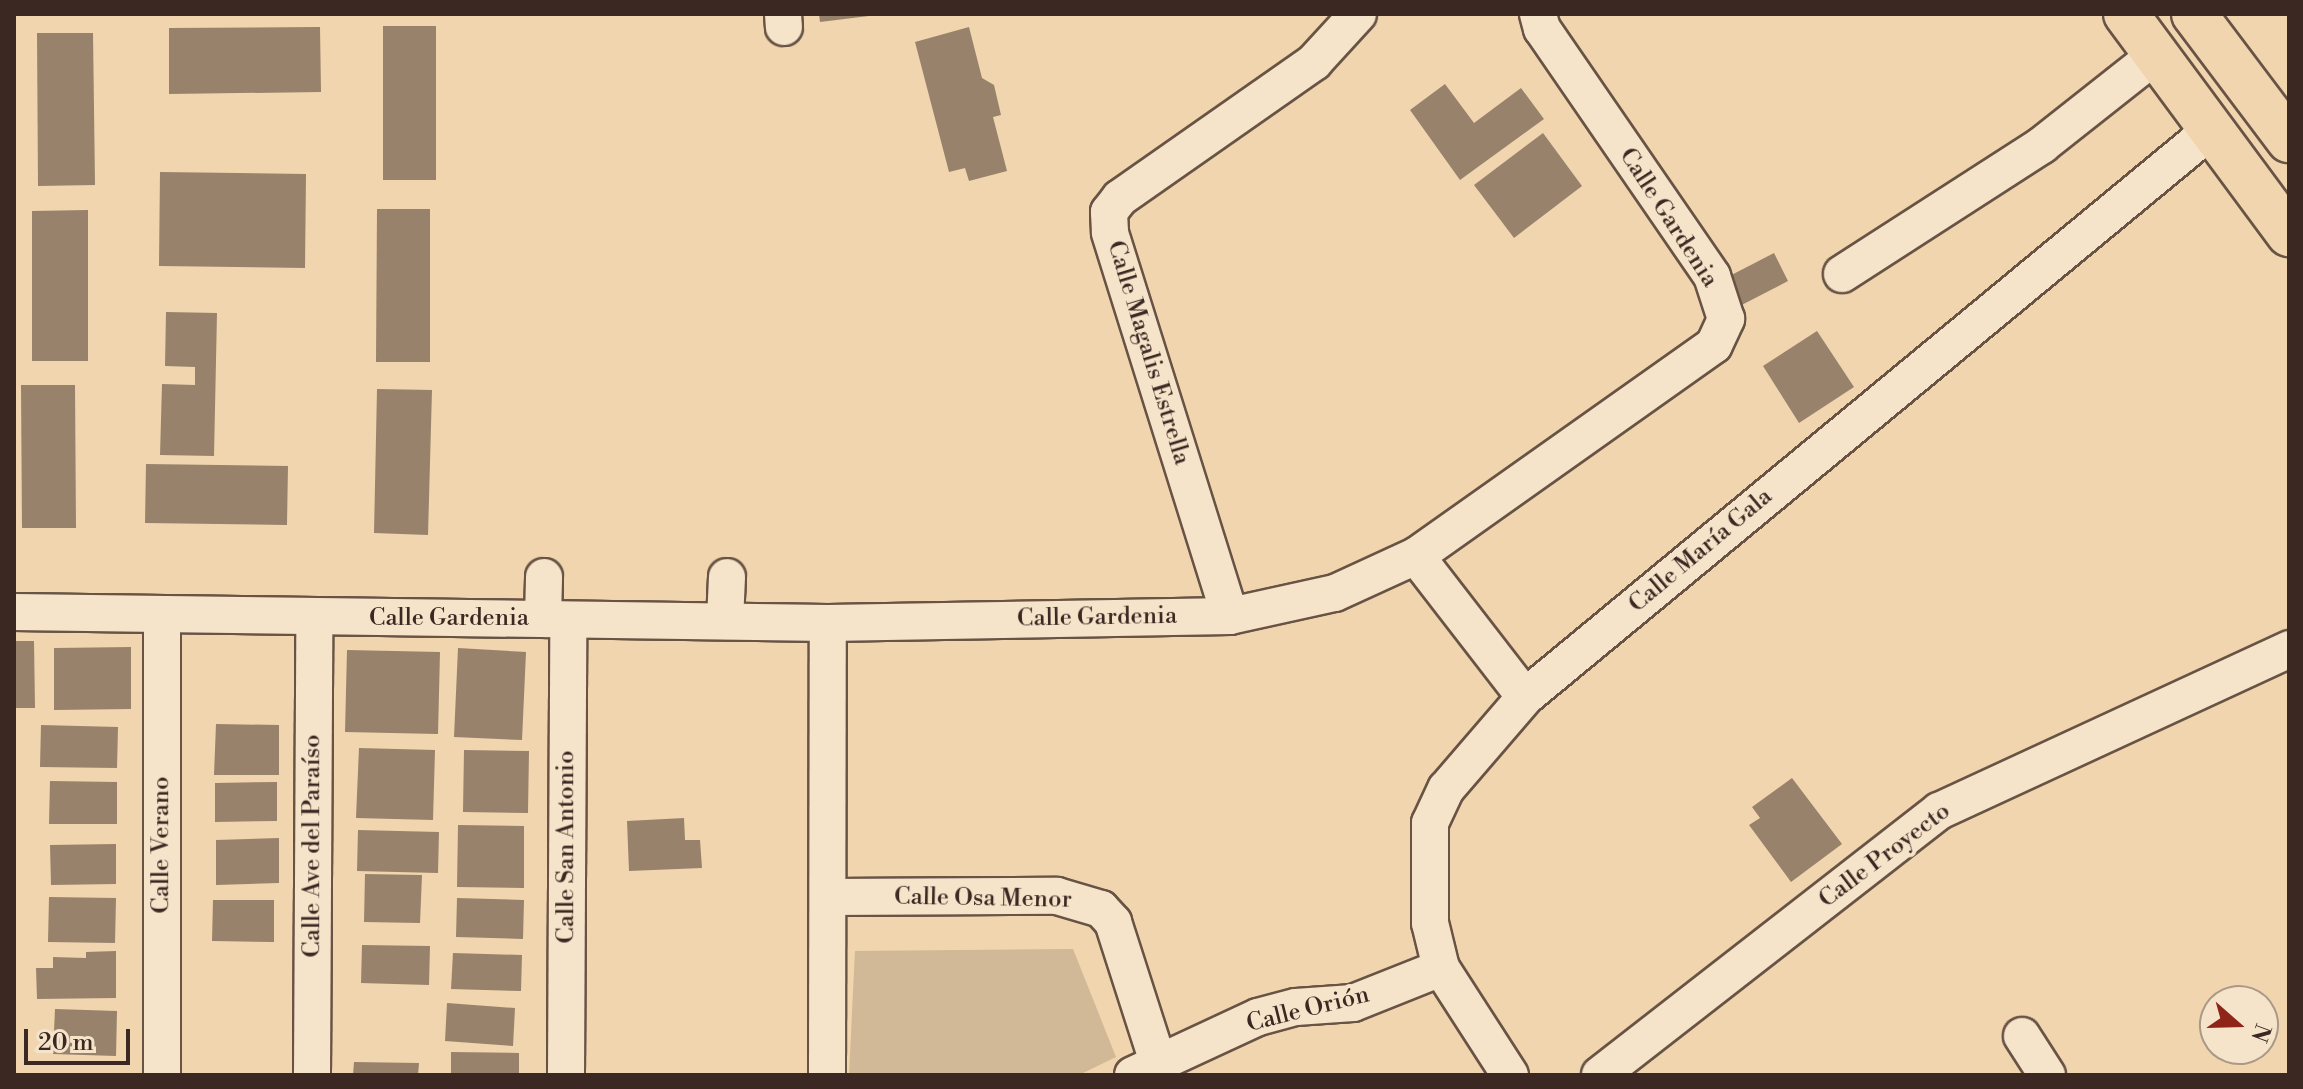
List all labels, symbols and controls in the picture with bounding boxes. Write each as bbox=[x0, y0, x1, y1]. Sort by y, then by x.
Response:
street label: Calle Gardenia bbox=[1612, 143, 1724, 293]
street label: Calle Magalis Estrella bbox=[1100, 237, 1196, 469]
street label: Calle María Gala bbox=[1623, 483, 1779, 619]
street label: Calle Gardenia bbox=[1017, 602, 1177, 634]
street label: Calle Gardenia bbox=[369, 605, 529, 633]
street label: Calle Ave del Paraíso bbox=[299, 734, 327, 958]
street label: Calle San Antonio bbox=[553, 750, 581, 944]
street label: Calle Verano bbox=[148, 776, 176, 914]
street label: Calle Proyecto bbox=[1814, 797, 1956, 915]
street label: Calle Osa Menor bbox=[894, 883, 1072, 915]
street label: Calle Orión bbox=[1244, 981, 1372, 1039]
north arrow bbox=[2199, 985, 2279, 1065]
scale bar bbox=[28, 1013, 134, 1063]
text: N bbox=[2244, 1020, 2276, 1045]
text: 20 m bbox=[38, 1028, 94, 1058]

